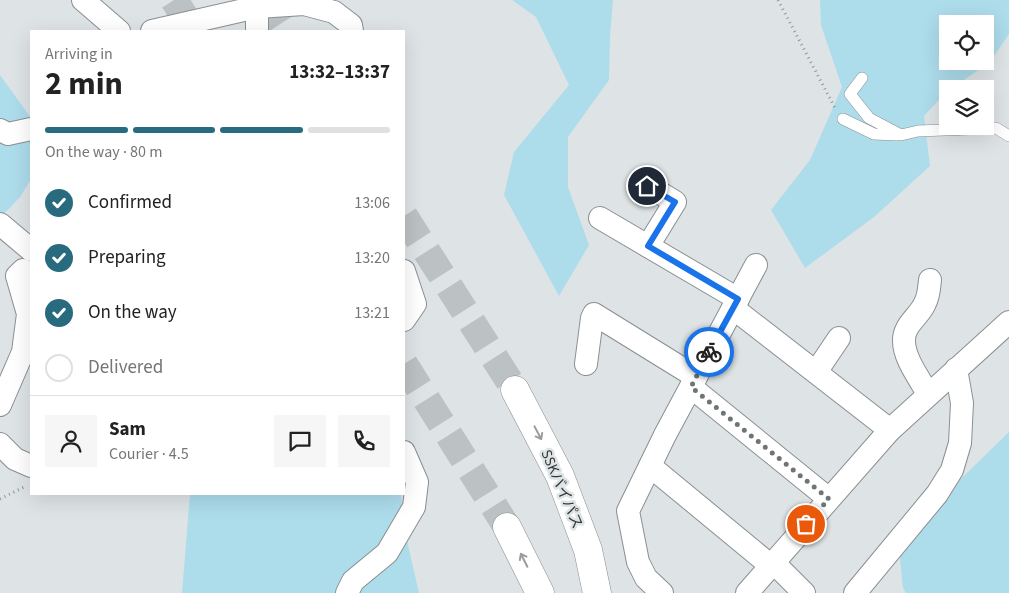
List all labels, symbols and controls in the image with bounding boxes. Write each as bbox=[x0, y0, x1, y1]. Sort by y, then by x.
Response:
map controls bbox=[939, 15, 994, 135]
button: locate bbox=[939, 15, 994, 70]
text: Arriving in bbox=[45, 43, 113, 65]
text: 13:32–13:37 bbox=[289, 59, 390, 86]
text: 2 min bbox=[45, 61, 123, 107]
button: layers bbox=[939, 80, 994, 135]
text: On the way · 80 m bbox=[45, 141, 162, 163]
pin bbox=[626, 165, 668, 207]
icon: home bbox=[633, 172, 661, 200]
icon: check bbox=[45, 189, 73, 217]
text: Confirmed bbox=[88, 189, 172, 216]
text: 13:06 bbox=[354, 192, 390, 214]
icon: check bbox=[45, 244, 73, 272]
text: Preparing bbox=[88, 244, 166, 271]
text: 13:20 bbox=[354, 247, 390, 269]
icon: check bbox=[45, 299, 73, 327]
text: On the way bbox=[88, 299, 177, 326]
text: 13:21 bbox=[354, 302, 390, 324]
courier bbox=[684, 327, 734, 377]
icon: bike bbox=[695, 338, 723, 366]
text: Delivered bbox=[88, 354, 163, 381]
button: person bbox=[45, 415, 97, 467]
button: chat bbox=[274, 415, 326, 467]
button: phone bbox=[338, 415, 390, 467]
text: Sam bbox=[109, 416, 146, 443]
one-way arrow bbox=[533, 425, 543, 440]
text: Courier · 4.5 bbox=[109, 443, 189, 465]
street label: SSKバイパス bbox=[535, 446, 588, 532]
pin bbox=[785, 503, 827, 545]
icon: bag bbox=[792, 510, 820, 538]
one-way arrow bbox=[519, 553, 528, 568]

